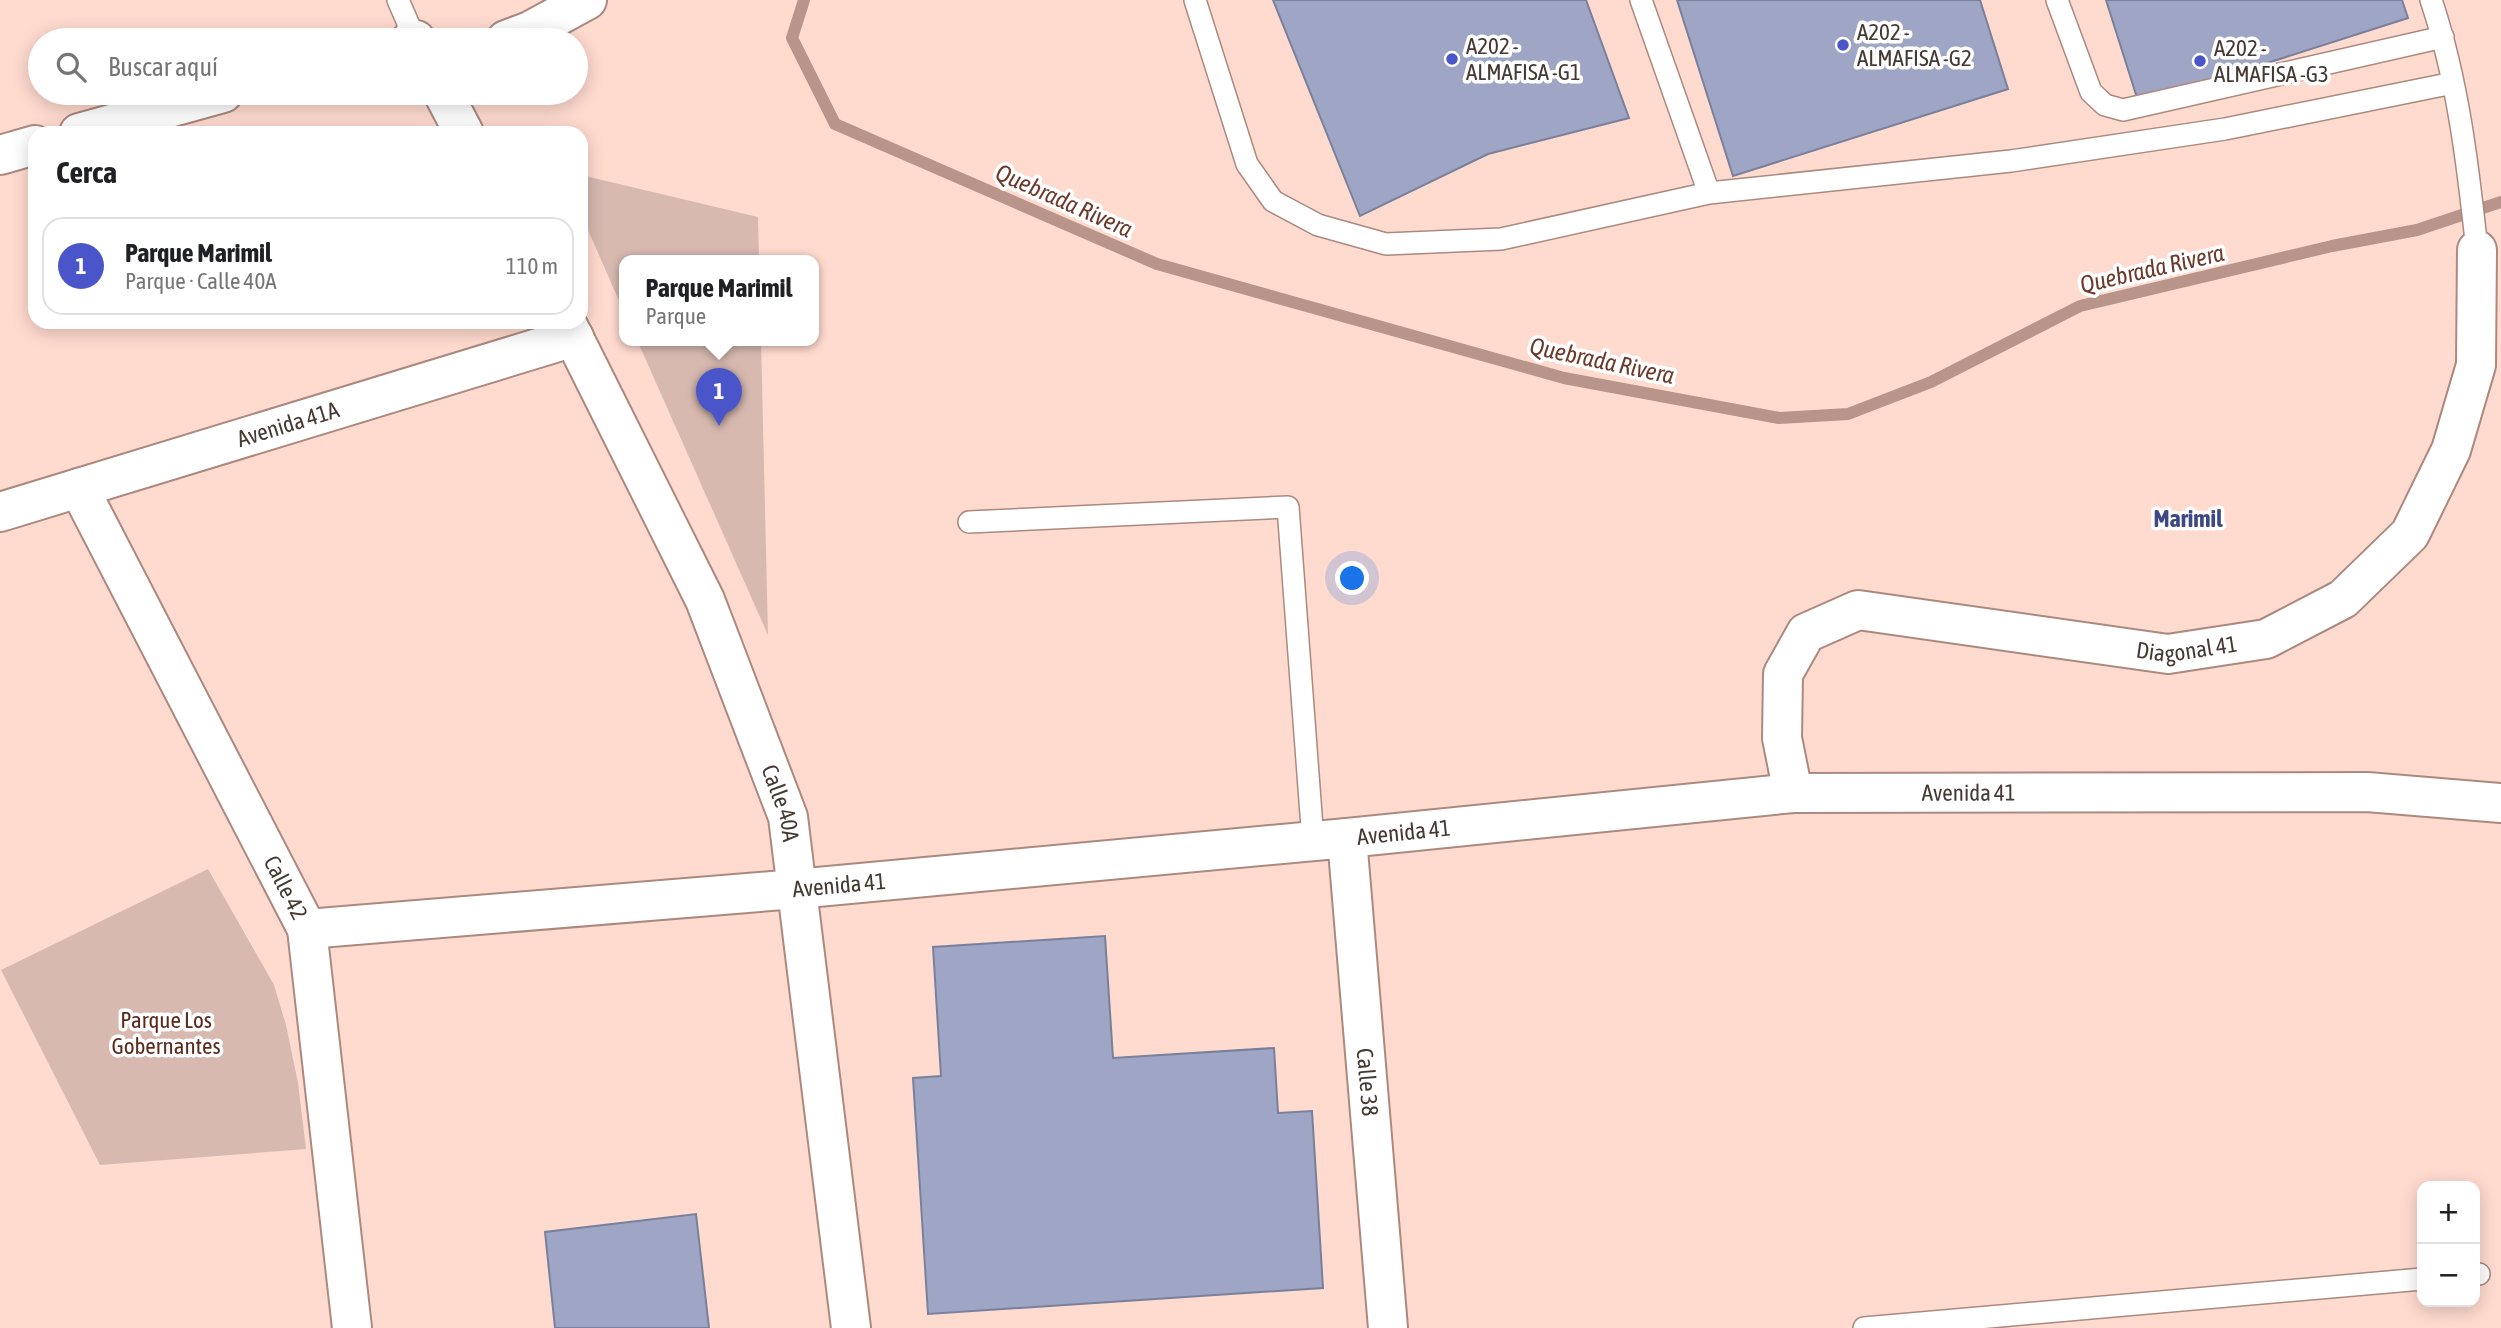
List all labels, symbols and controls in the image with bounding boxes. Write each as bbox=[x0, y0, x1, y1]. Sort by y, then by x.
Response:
place label: A202 - ALMAFISA -G2 bbox=[1857, 19, 1972, 71]
search box bbox=[28, 28, 588, 105]
place label: A202 - ALMAFISA -G1 bbox=[1466, 33, 1581, 85]
place label: A202 - ALMAFISA -G3 bbox=[2214, 35, 2329, 87]
marker: A202 - ALMAFISA -G2 bbox=[1835, 37, 1851, 53]
icon: search bbox=[52, 48, 90, 86]
marker: A202 - ALMAFISA -G1 bbox=[1444, 51, 1460, 67]
text: Buscar aquí bbox=[108, 52, 218, 82]
marker: A202 - ALMAFISA -G3 bbox=[2192, 53, 2208, 69]
text: Cerca bbox=[56, 155, 117, 189]
water label: Quebrada Rivera bbox=[992, 158, 1137, 243]
text: Parque Marimil bbox=[125, 238, 272, 268]
water label: Quebrada Rivera bbox=[2077, 239, 2226, 298]
text: 1 bbox=[76, 253, 86, 279]
text: 110 m bbox=[506, 253, 558, 279]
popup bbox=[619, 255, 819, 346]
text: Parque · Calle 40A bbox=[125, 268, 276, 294]
text: Parque Marimil bbox=[646, 273, 792, 303]
text: Parque bbox=[646, 303, 706, 329]
water label: Quebrada Rivera bbox=[1527, 332, 1677, 389]
pin: 1 bbox=[696, 368, 742, 426]
street label: Avenida 41A bbox=[234, 396, 343, 452]
district label: Marimil bbox=[2154, 505, 2223, 532]
your location bbox=[1335, 561, 1369, 595]
street label: Diagonal 41 bbox=[2134, 631, 2239, 667]
street label: Calle 40A bbox=[756, 761, 804, 844]
street label: Avenida 41 bbox=[1922, 780, 2016, 806]
street label: Avenida 41 bbox=[1356, 815, 1452, 850]
street label: Calle 42 bbox=[258, 851, 313, 924]
street label: Avenida 41 bbox=[791, 868, 887, 902]
park label: Parque Los Gobernantes bbox=[111, 1007, 221, 1059]
street label: Calle 38 bbox=[1352, 1047, 1383, 1117]
map controls bbox=[2417, 1181, 2480, 1307]
button: + bbox=[2417, 1181, 2480, 1244]
button: − bbox=[2417, 1244, 2480, 1307]

